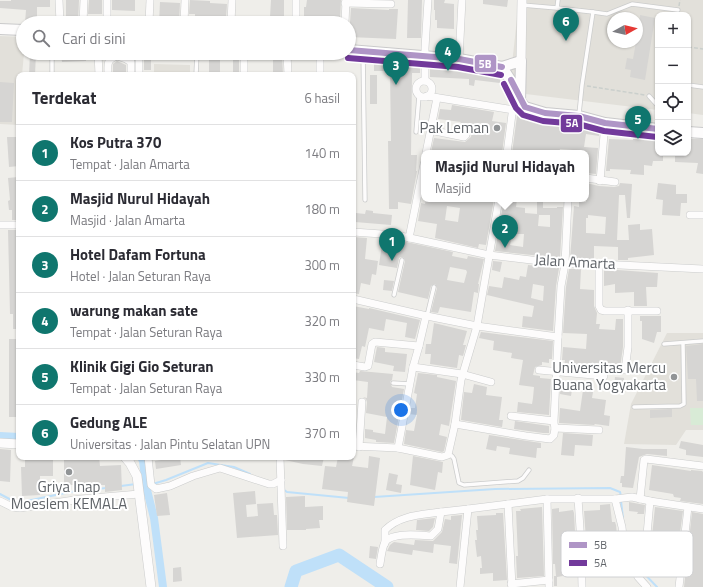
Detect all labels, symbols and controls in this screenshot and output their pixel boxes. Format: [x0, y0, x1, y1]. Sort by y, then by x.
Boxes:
pin: 6 [553, 8, 579, 41]
north arrow [607, 12, 643, 48]
map controls [655, 12, 691, 156]
button: + [655, 12, 691, 48]
search box [16, 16, 356, 60]
icon: search [30, 27, 52, 49]
text: Cari di sini [62, 27, 126, 50]
pin: 4 [435, 38, 461, 71]
button: − [655, 48, 691, 84]
pin: 3 [383, 52, 409, 85]
line badge: 5B [474, 54, 497, 73]
text: 5B [479, 56, 492, 72]
button: locate [655, 84, 691, 120]
text: Terdekat [32, 85, 96, 111]
text: 6 hasil [304, 88, 340, 108]
pin: 5 [625, 106, 651, 139]
line badge: 5A [560, 114, 583, 133]
text: 5A [566, 115, 579, 131]
place label: Pak Leman [419, 116, 489, 139]
button: layers [655, 120, 691, 156]
marker: Pak Leman [492, 123, 502, 133]
text: Kos Putra 370 [70, 131, 161, 154]
text: 1 [41, 143, 49, 163]
text: 140 m [304, 143, 340, 163]
popup [421, 150, 589, 202]
text: Tempat · Jalan Amarta [70, 154, 190, 174]
text: Masjid Nurul Hidayah [435, 155, 575, 178]
text: Masjid [435, 178, 471, 198]
text: Masjid Nurul Hidayah [70, 187, 210, 210]
text: 2 [41, 199, 49, 219]
text: 180 m [304, 199, 340, 219]
text: Masjid · Jalan Amarta [70, 210, 185, 230]
pin: 2 [492, 215, 518, 248]
pin: 1 [379, 228, 405, 261]
text: Hotel Dafam Fortuna [70, 243, 206, 266]
street label: Jalan Amarta [534, 248, 617, 275]
text: 3 [41, 255, 49, 275]
text: 300 m [304, 255, 340, 275]
text: Hotel · Jalan Seturan Raya [70, 266, 211, 286]
text: warung makan sate [70, 299, 198, 322]
text: 4 [41, 311, 49, 331]
text: 320 m [304, 311, 340, 331]
text: Tempat · Jalan Seturan Raya [70, 322, 222, 342]
text: Klinik Gigi Gio Seturan [70, 355, 214, 378]
place label: Universitas Mercu Buana Yogyakarta [552, 356, 666, 396]
text: 5 [41, 367, 49, 387]
text: 330 m [304, 367, 340, 387]
marker: Universitas Mercu Buana Yogyakarta [669, 372, 679, 382]
text: Tempat · Jalan Seturan Raya [70, 378, 222, 398]
your location [391, 400, 411, 420]
text: Gedung ALE [70, 411, 147, 434]
text: 6 [41, 423, 49, 443]
text: 370 m [304, 423, 340, 443]
text: Universitas · Jalan Pintu Selatan UPN [70, 434, 270, 454]
marker: Griya Inap Moeslem KEMALA [64, 467, 74, 477]
place label: Griya Inap Moeslem KEMALA [11, 475, 127, 515]
legend [561, 531, 693, 577]
text: 5B [594, 537, 607, 553]
text: 5A [594, 555, 607, 571]

